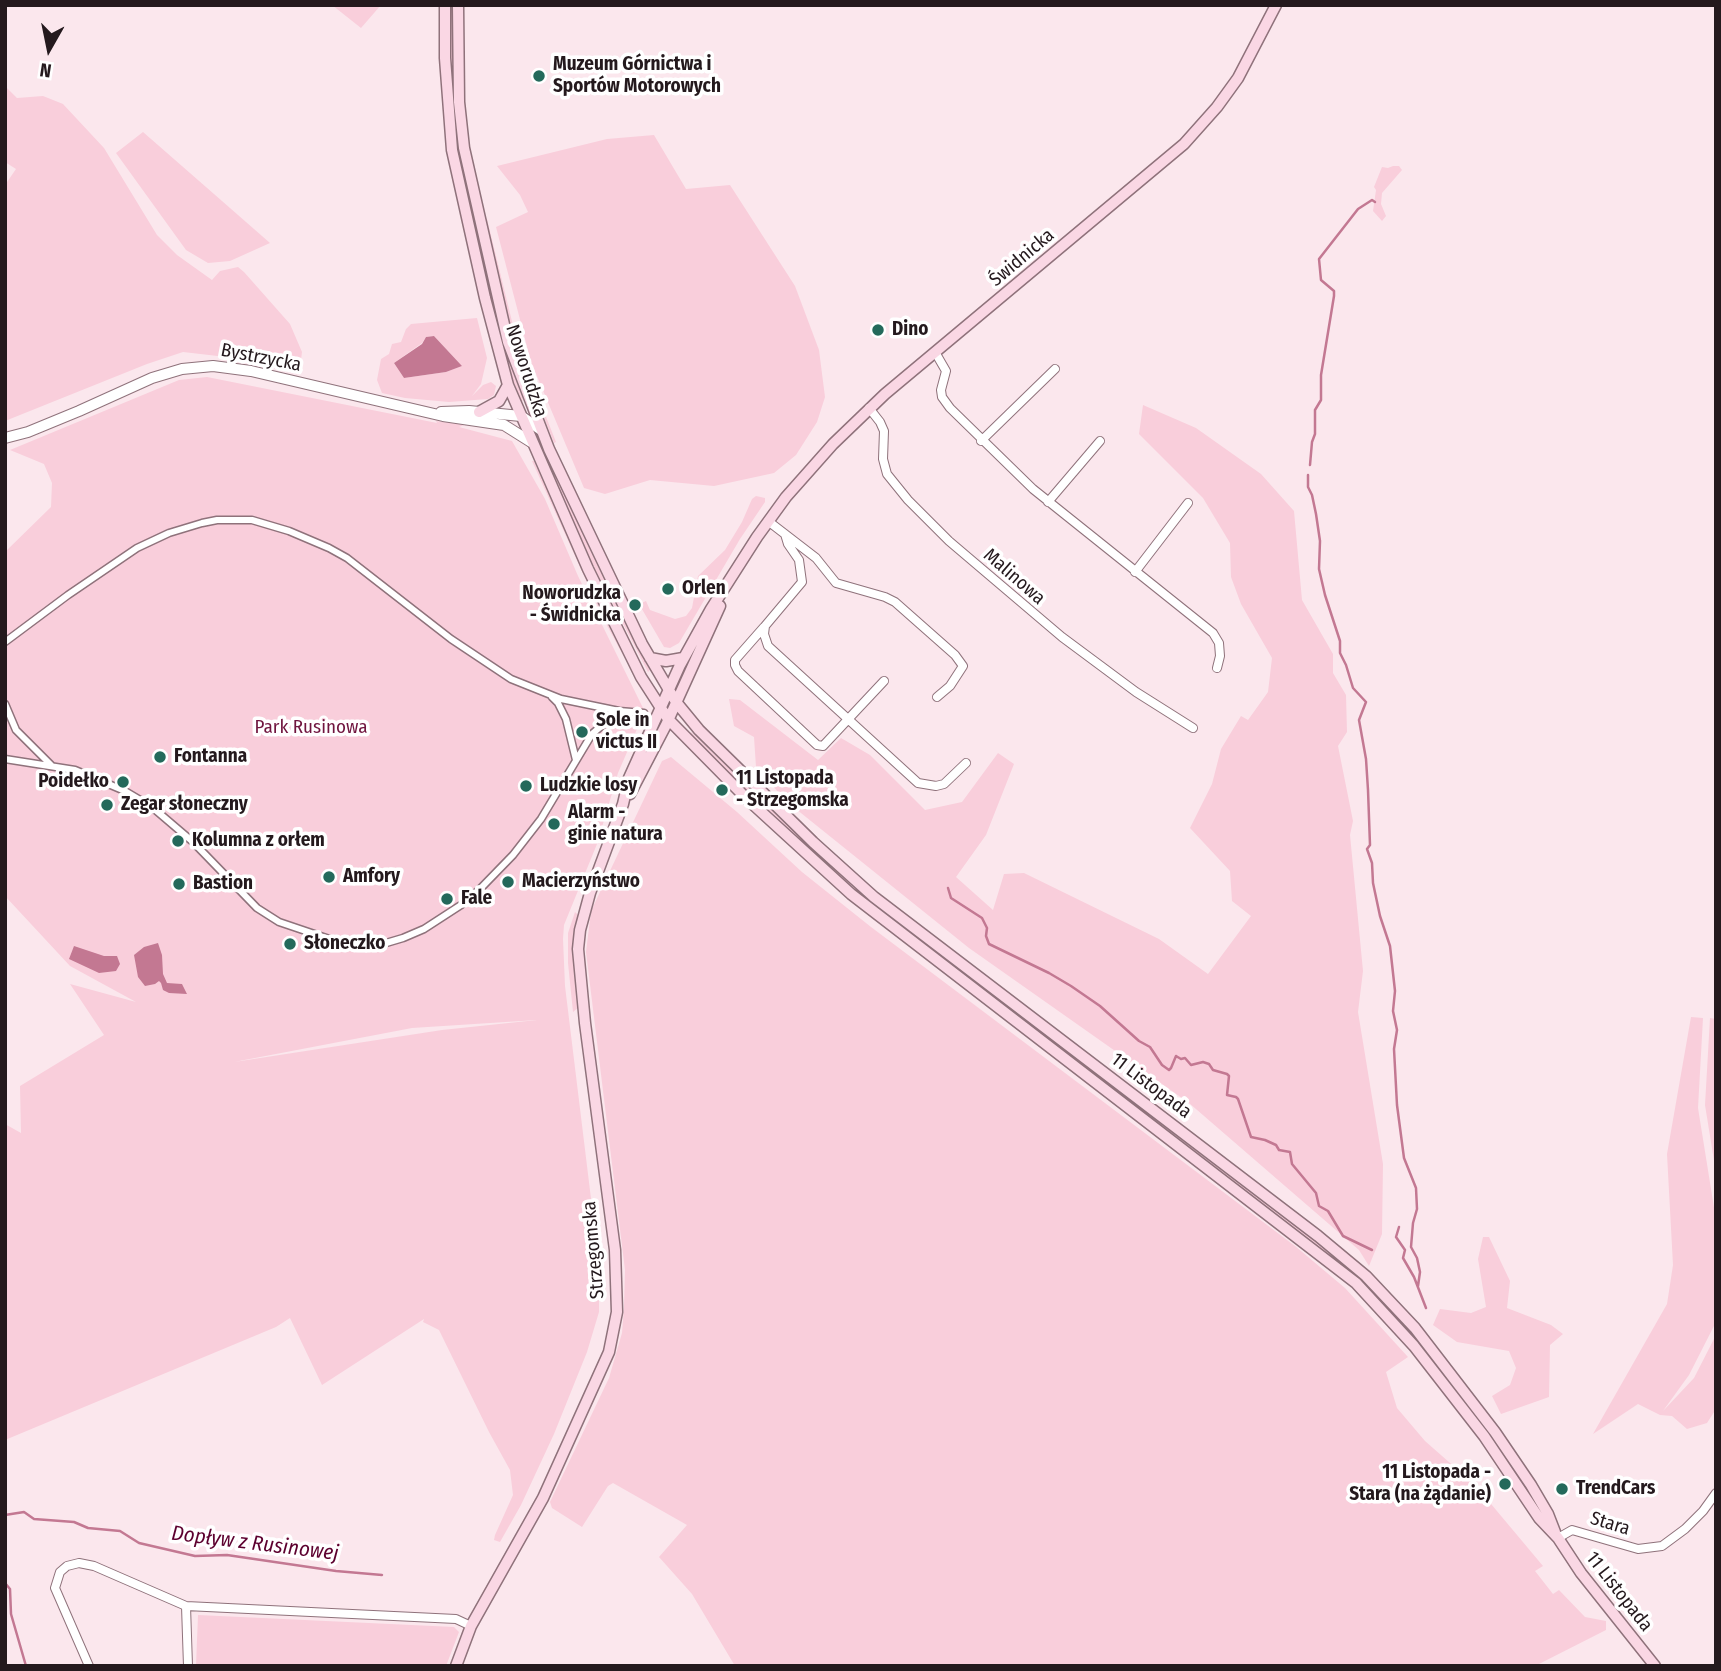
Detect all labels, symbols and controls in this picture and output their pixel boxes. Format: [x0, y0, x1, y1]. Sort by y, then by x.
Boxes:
north arrow [14, 14, 84, 84]
place label: Muzeum Górnictwa i Sportów Motorowych [553, 54, 721, 98]
text: N [38, 58, 53, 82]
marker: Muzeum Górnictwa i Sportów Motorowych [531, 68, 547, 84]
street label: Świdnicka [985, 224, 1059, 292]
place label: Dino [892, 319, 928, 341]
street label: Noworudzka [500, 322, 552, 420]
marker: Dino [870, 322, 886, 338]
street label: Bystrzycka [219, 339, 303, 377]
street label: Malinowa [979, 544, 1049, 610]
place label: Orlen [682, 578, 726, 600]
marker: Orlen [660, 581, 676, 597]
place label: Noworudzka - Świdnicka [522, 583, 621, 627]
marker: Noworudzka - Świdnicka [627, 597, 643, 613]
place label: Sole in victus II [596, 710, 657, 754]
park label: Park Rusinowa [255, 717, 367, 739]
marker: Sole in victus II [574, 724, 590, 740]
place label: Fontanna [174, 746, 247, 768]
marker: Fontanna [152, 749, 168, 765]
place label: 11 Listopada - Strzegomska [736, 768, 849, 812]
place label: Poidełko [38, 771, 109, 793]
marker: Poidełko [115, 774, 131, 790]
place label: Ludzkie losy [540, 775, 637, 797]
marker: Ludzkie losy [518, 778, 534, 794]
marker: 11 Listopada - Strzegomska [714, 782, 730, 798]
place label: Zegar słoneczny [121, 794, 248, 816]
marker: Zegar słoneczny [99, 797, 115, 813]
place label: Alarm - ginie natura [568, 802, 663, 846]
marker: Alarm - ginie natura [546, 816, 562, 832]
place label: Kolumna z orłem [192, 830, 325, 852]
marker: Kolumna z orłem [170, 833, 186, 849]
place label: Amfory [343, 866, 400, 888]
marker: Amfory [321, 869, 337, 885]
place label: Macierzyństwo [522, 871, 640, 893]
place label: Bastion [193, 873, 253, 895]
marker: Macierzyństwo [500, 874, 516, 890]
marker: Bastion [171, 876, 187, 892]
place label: Fale [461, 888, 492, 910]
marker: Fale [439, 891, 455, 907]
place label: Słoneczko [304, 933, 385, 955]
marker: Słoneczko [282, 936, 298, 952]
street label: 11 Listopada [1106, 1048, 1196, 1124]
street label: Strzegomska [578, 1200, 610, 1300]
place label: 11 Listopada - Stara (na żądanie) [1349, 1462, 1491, 1506]
marker: 11 Listopada - Stara (na żądanie) [1497, 1476, 1513, 1492]
place label: TrendCars [1576, 1478, 1655, 1500]
marker: TrendCars [1554, 1481, 1570, 1497]
street label: Stara [1587, 1507, 1633, 1541]
water label: Dopływ z Rusinowej [170, 1521, 340, 1567]
street label: 11 Listopada [1581, 1548, 1657, 1636]

